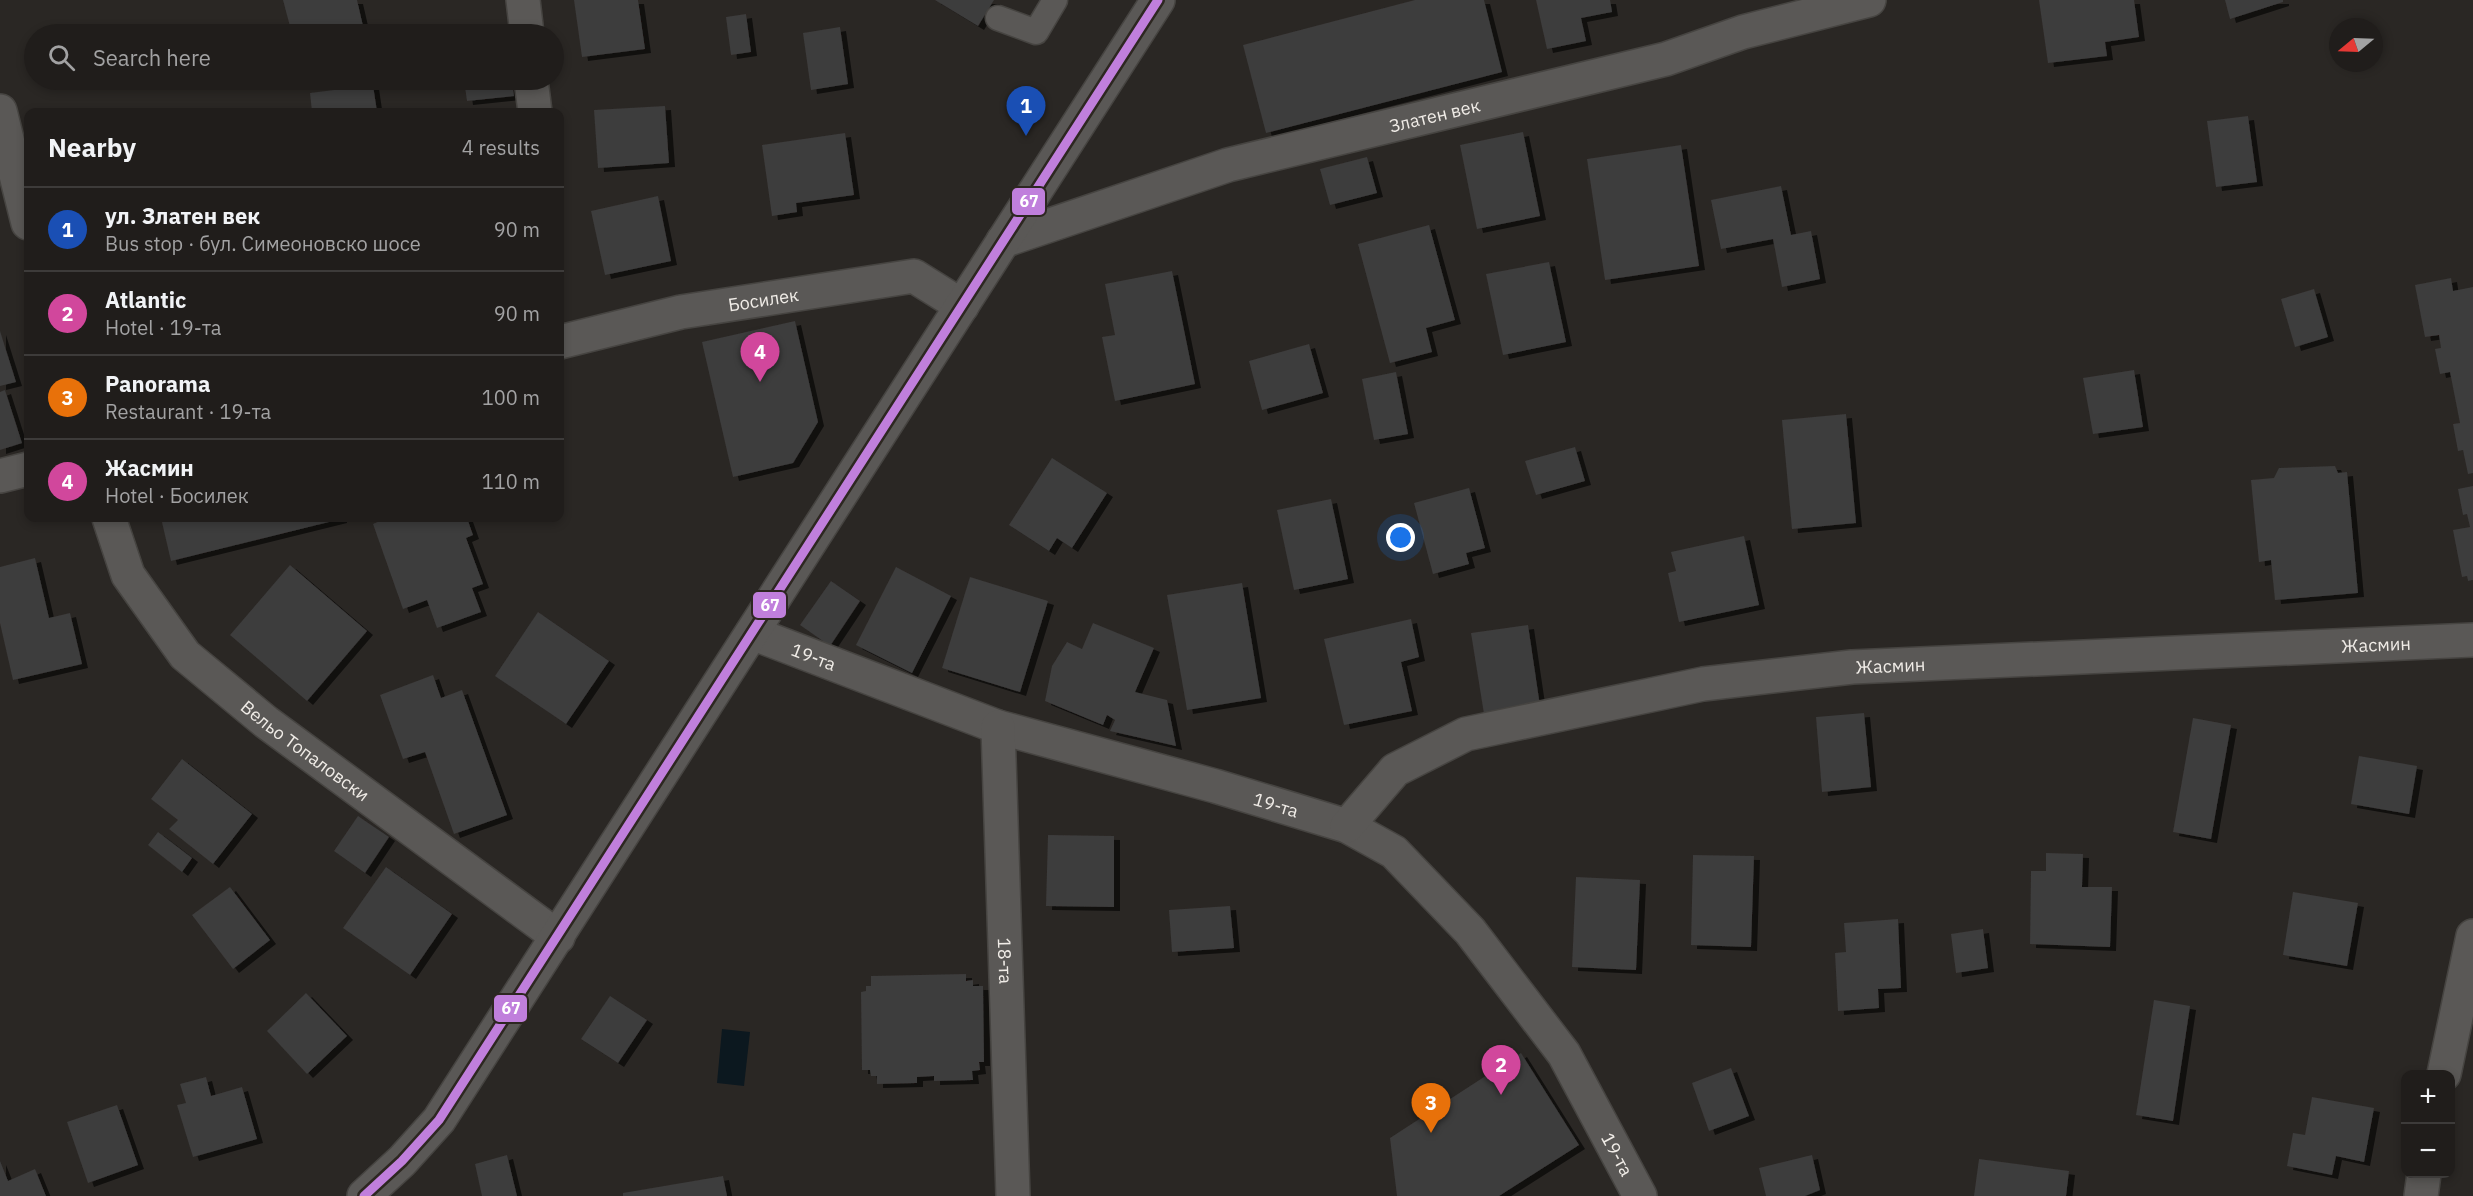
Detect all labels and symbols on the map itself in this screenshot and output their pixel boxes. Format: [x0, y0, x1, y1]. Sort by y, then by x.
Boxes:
north arrow [2329, 18, 2383, 72]
pin: 1 [1006, 86, 1046, 136]
street label: Златен век [1387, 93, 1483, 137]
line badge: 67 [1011, 187, 1046, 216]
text: 67 [1019, 191, 1039, 211]
street label: Босилек [726, 282, 800, 316]
pin: 4 [740, 332, 780, 382]
your location [1386, 523, 1415, 552]
line badge: 67 [752, 591, 787, 619]
text: 67 [760, 595, 780, 615]
street label: Жасмин [2341, 631, 2411, 657]
street label: 19-та [788, 638, 840, 676]
street label: Жасмин [1855, 652, 1926, 678]
street label: Вельо Топаловски [236, 695, 374, 806]
street label: 19-та [1251, 787, 1302, 822]
street label: 18-та [993, 937, 1018, 985]
line badge: 67 [493, 994, 528, 1023]
text: 67 [501, 998, 521, 1018]
pin: 2 [1482, 1046, 1520, 1095]
pin: 3 [1412, 1084, 1450, 1133]
street label: 19-та [1597, 1129, 1639, 1180]

